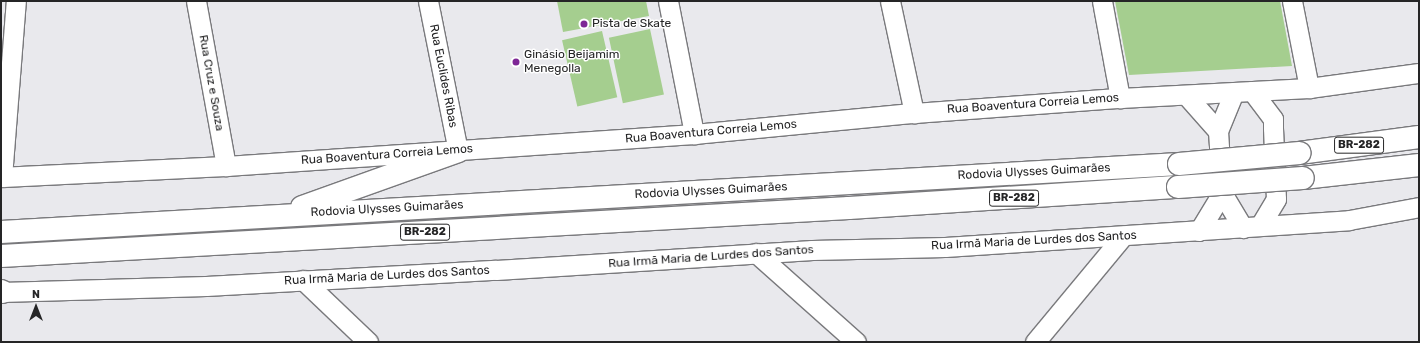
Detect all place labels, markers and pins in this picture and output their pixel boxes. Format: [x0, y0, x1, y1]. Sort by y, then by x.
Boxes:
place label: Pista de Skate [592, 17, 671, 31]
marker: Pista de Skate [579, 19, 589, 29]
place label: Ginásio Beijamim Menegolla [524, 48, 619, 76]
marker: Ginásio Beijamim Menegolla [511, 57, 521, 67]

